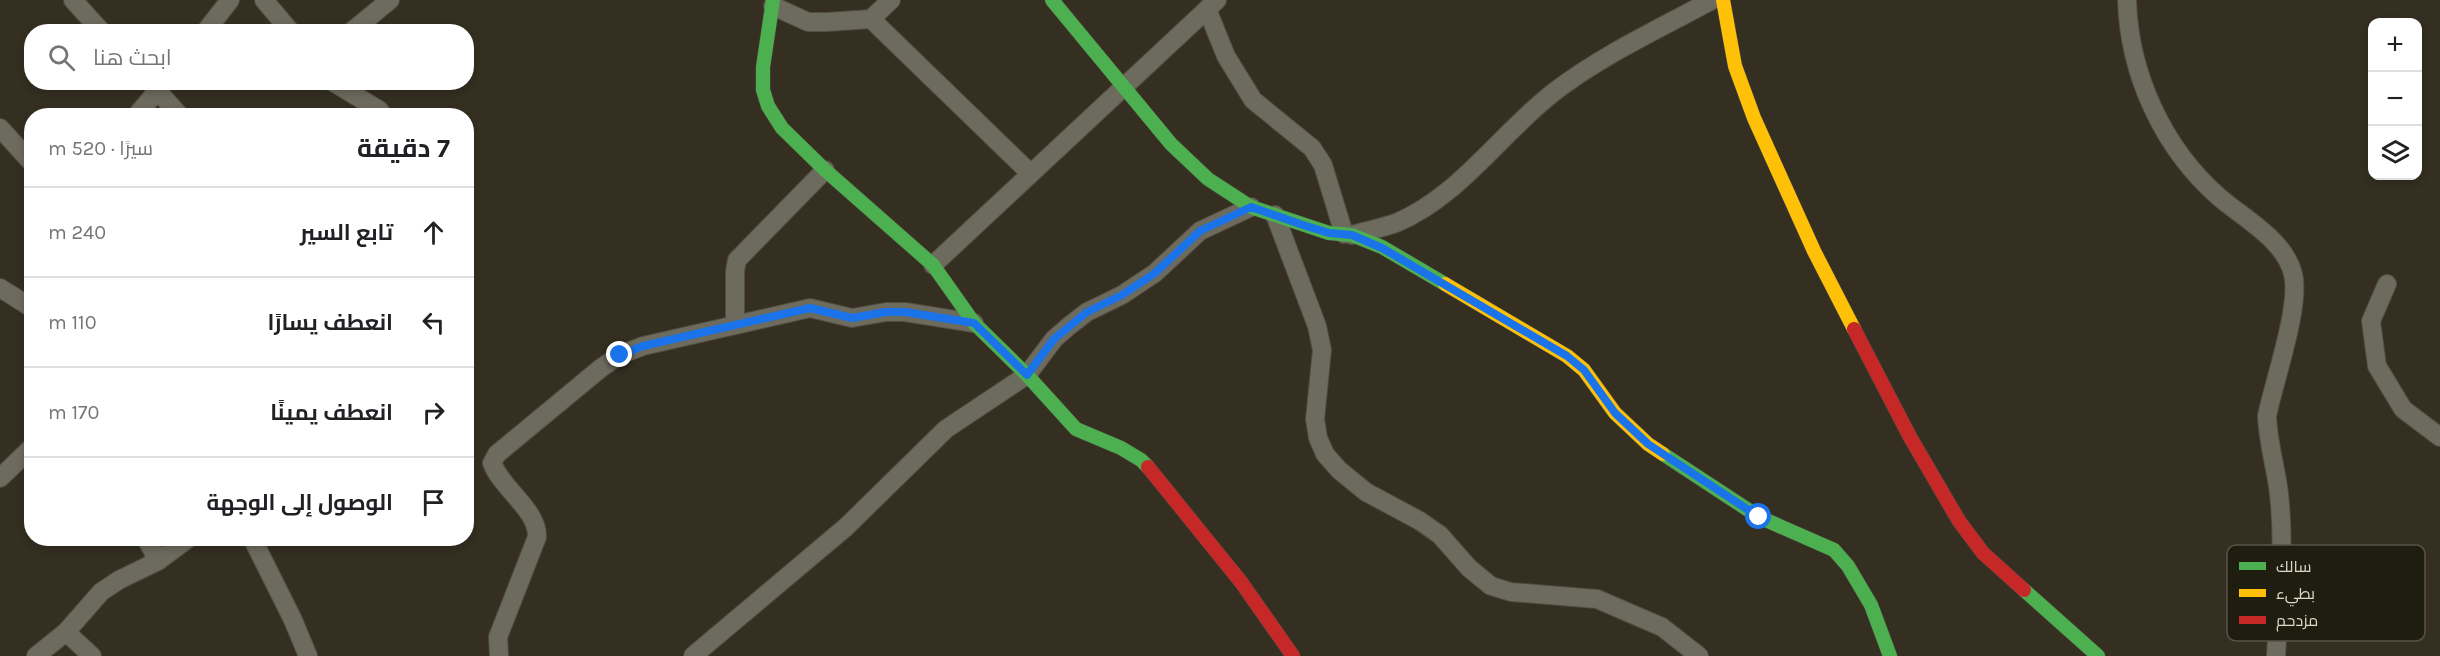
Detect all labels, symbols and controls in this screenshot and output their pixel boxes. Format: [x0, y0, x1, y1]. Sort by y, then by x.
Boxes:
map controls [2368, 18, 2422, 180]
button: + [2368, 18, 2422, 72]
search box [24, 24, 474, 90]
icon: search [45, 41, 78, 74]
text: ابحث هنا [93, 45, 172, 71]
button: − [2368, 72, 2422, 126]
button: layers [2368, 126, 2422, 180]
text: 7 دقيقة [357, 133, 450, 164]
text: سيرًا · 520 m [48, 137, 153, 160]
icon: ahead [417, 216, 450, 249]
text: تابع السير [300, 220, 393, 246]
text: 240 m [48, 221, 106, 244]
icon: left [417, 306, 450, 339]
text: انعطف يسارًا [267, 310, 393, 336]
text: 110 m [48, 311, 97, 334]
route end [606, 341, 632, 367]
icon: right [417, 396, 450, 429]
text: انعطف يمينًا [270, 400, 393, 426]
text: 170 m [48, 401, 99, 424]
icon: arrive [417, 486, 450, 519]
text: الوصول إلى الوجهة [207, 490, 393, 516]
route start [1745, 503, 1771, 529]
legend [2227, 545, 2425, 641]
text: سالك [2276, 557, 2311, 576]
text: بطيء [2276, 584, 2315, 607]
text: مزدحم [2276, 611, 2318, 632]

